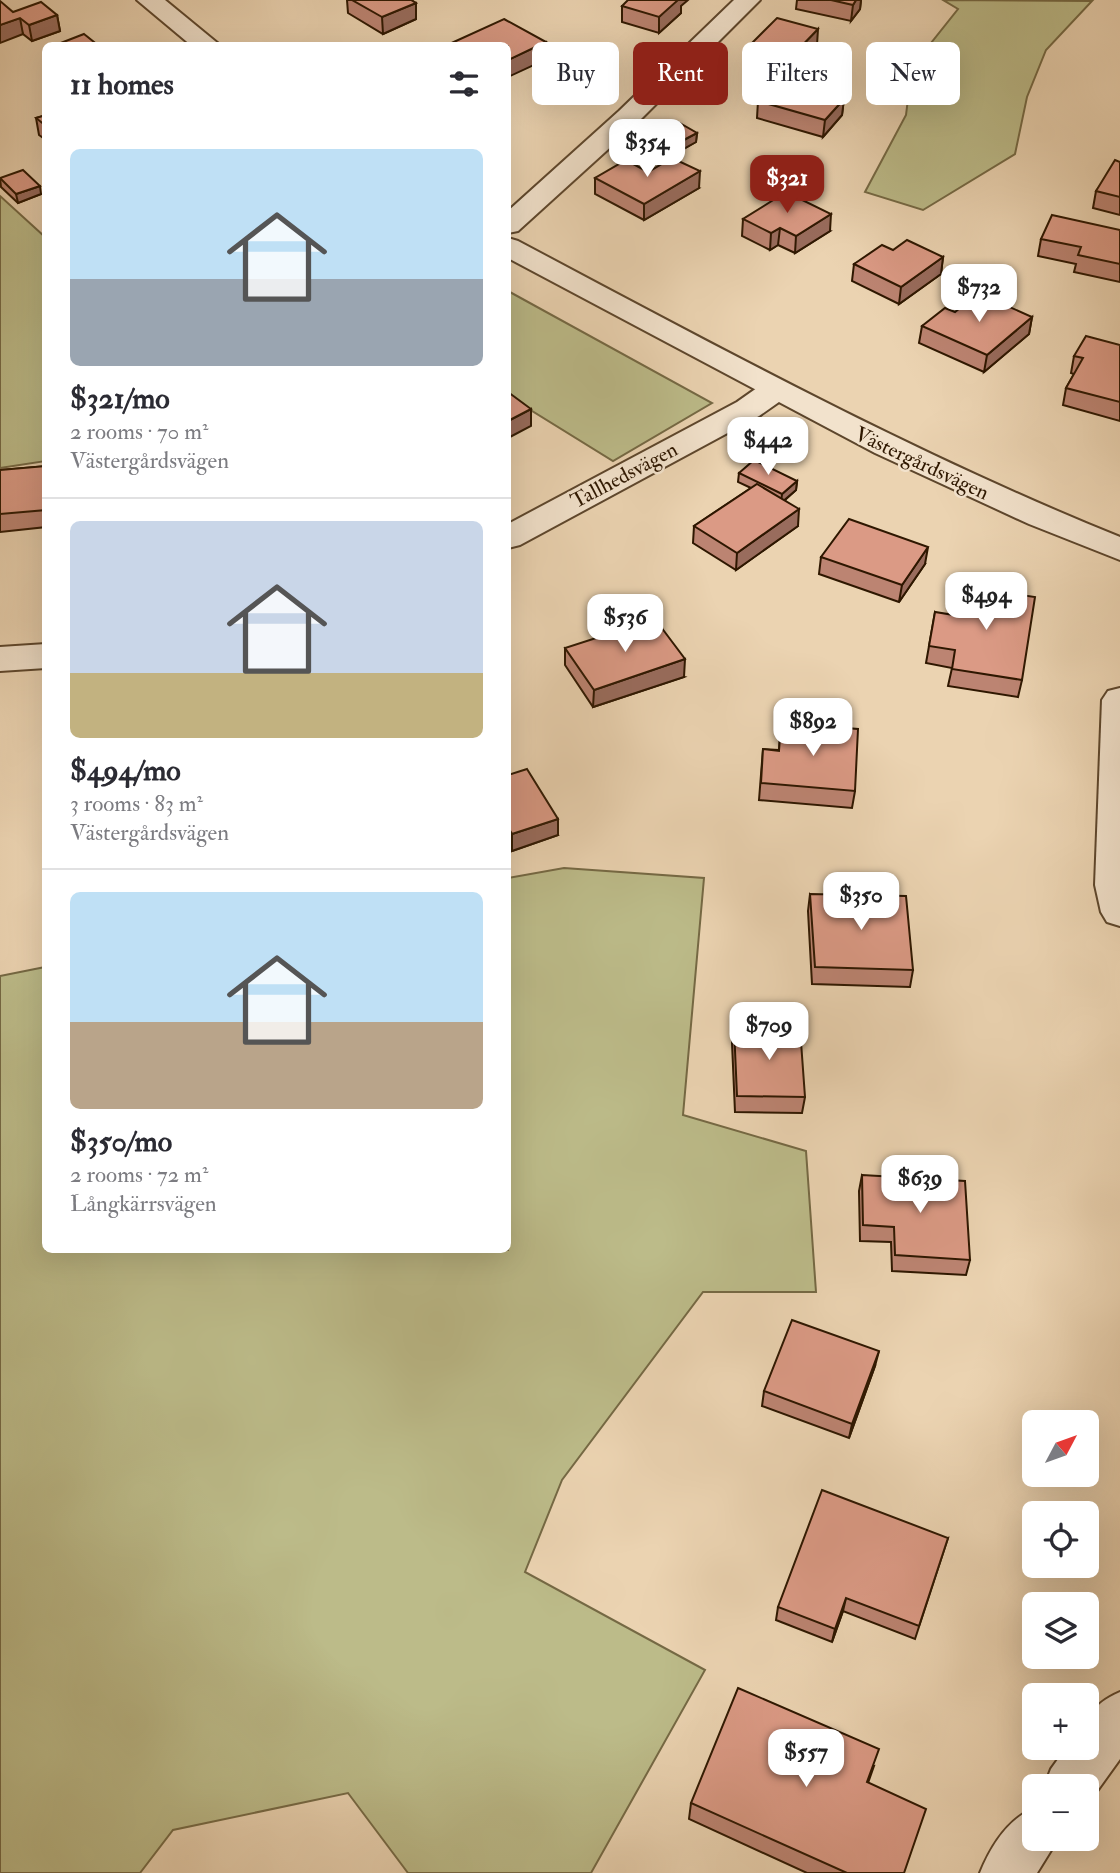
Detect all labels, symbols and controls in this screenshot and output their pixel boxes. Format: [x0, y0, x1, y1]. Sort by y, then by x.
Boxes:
chip: Buy [532, 42, 619, 105]
chip: Rent [633, 42, 728, 105]
chip: Filters [742, 42, 852, 105]
chip: New [866, 42, 960, 105]
icon: filters [445, 65, 483, 103]
text: 11 homes [70, 66, 174, 103]
pin: $354 [606, 120, 688, 179]
text: $354 [625, 127, 669, 156]
pin: $321 [746, 156, 828, 215]
text: $321 [766, 163, 808, 192]
icon: home [214, 194, 340, 320]
pin: $732 [938, 264, 1020, 324]
text: $732 [957, 272, 1001, 301]
text: $321/mo [70, 380, 170, 417]
text: 2 rooms · 70 m² [70, 417, 209, 446]
pin: $442 [727, 418, 809, 477]
street label: Västergårdsvägen [850, 421, 993, 506]
text: $442 [743, 425, 793, 454]
street label: Tallhedsvägen [566, 436, 683, 515]
text: Västergårdsvägen [70, 446, 229, 475]
icon: home [214, 566, 340, 692]
pin: $494 [945, 572, 1027, 632]
text: $494 [961, 580, 1011, 609]
pin: $536 [584, 594, 666, 654]
text: $536 [603, 602, 647, 631]
pin: $892 [772, 698, 854, 758]
text: $892 [789, 706, 837, 735]
text: $494/mo [70, 752, 181, 789]
text: 3 rooms · 83 m² [70, 789, 203, 818]
text: Västergårdsvägen [70, 818, 229, 847]
pin: $350 [820, 872, 902, 932]
text: $350 [839, 880, 883, 909]
icon: home [214, 937, 340, 1063]
pin: $709 [728, 1002, 810, 1062]
text: $709 [745, 1010, 793, 1039]
text: $350/mo [70, 1123, 172, 1160]
pin: $639 [879, 1156, 961, 1215]
text: 2 rooms · 72 m² [70, 1160, 208, 1189]
text: $639 [897, 1163, 943, 1192]
text: Långkärrsvägen [70, 1189, 217, 1218]
north arrow [1022, 1410, 1099, 1488]
map controls [1022, 1410, 1099, 1851]
button: locate [1022, 1501, 1099, 1578]
button: layers [1022, 1592, 1099, 1669]
button: + [1022, 1683, 1099, 1760]
pin: $557 [765, 1730, 847, 1789]
text: $557 [784, 1737, 828, 1766]
button: − [1022, 1774, 1099, 1851]

